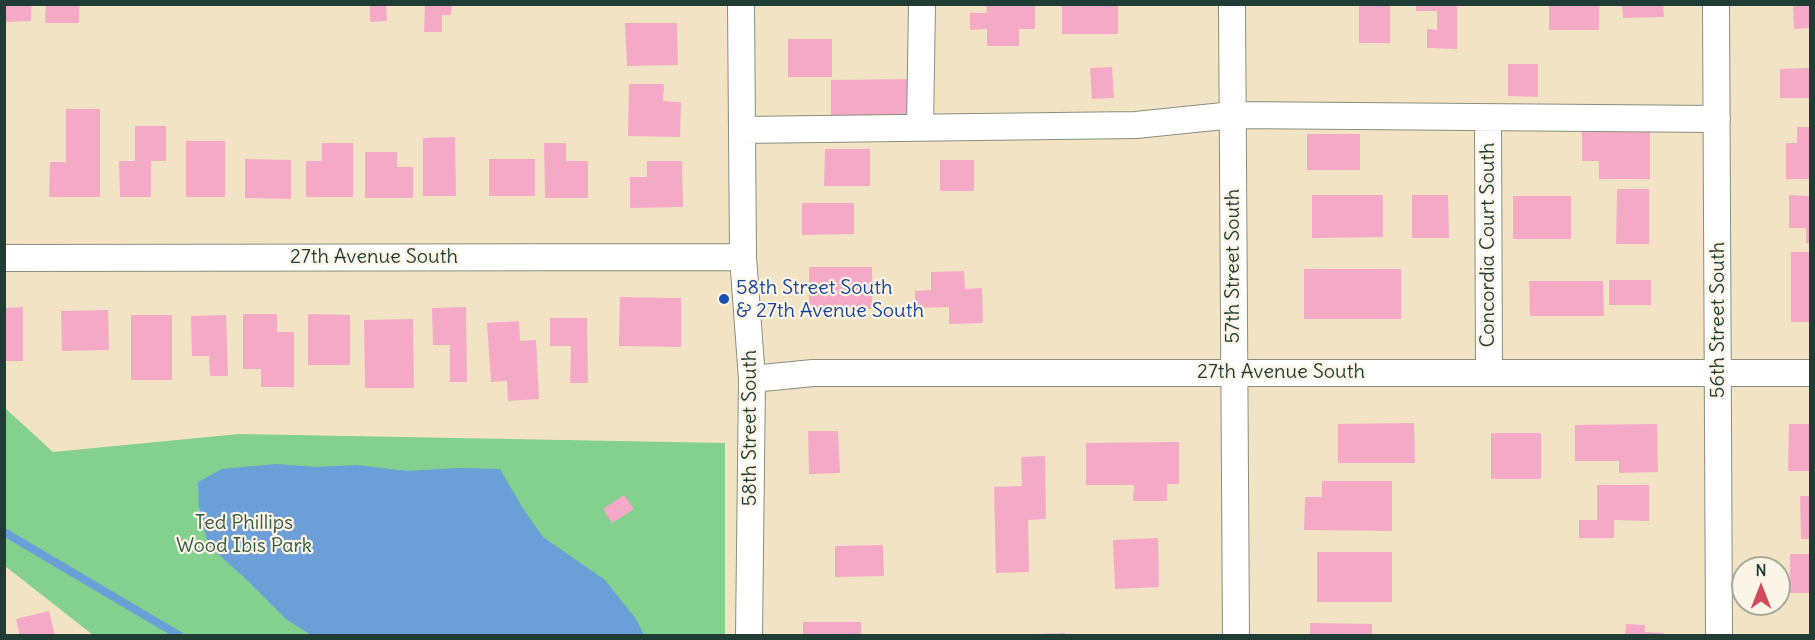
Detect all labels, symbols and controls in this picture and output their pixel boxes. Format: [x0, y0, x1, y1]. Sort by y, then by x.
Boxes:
street label: Concordia Court South [1476, 142, 1500, 348]
street label: 57th Street South [1221, 189, 1245, 343]
street label: 56th Street South [1706, 242, 1730, 398]
street label: 27th Avenue South [290, 245, 458, 269]
place label: 58th Street South & 27th Avenue South [736, 276, 924, 323]
marker: 58th Street South & 27th Avenue South [717, 292, 731, 306]
street label: 58th Street South [738, 350, 762, 506]
street label: 27th Avenue South [1197, 360, 1365, 384]
park label: Ted Phillips Wood Ibis Park [176, 511, 312, 558]
north arrow [1731, 556, 1791, 616]
text: N [1755, 560, 1767, 580]

